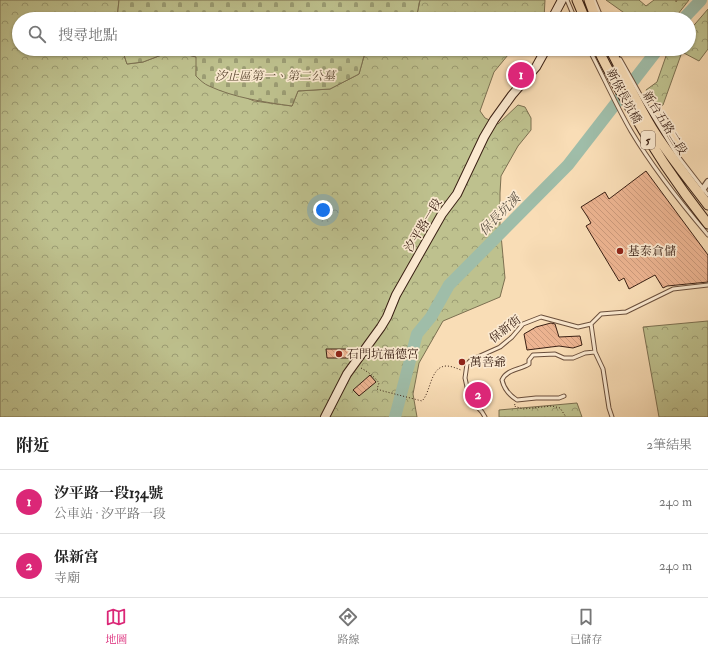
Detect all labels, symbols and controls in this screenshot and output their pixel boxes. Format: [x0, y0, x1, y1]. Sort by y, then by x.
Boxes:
search box [12, 12, 696, 56]
icon: search [26, 23, 48, 45]
text: 搜尋地點 [58, 26, 118, 45]
pin: 1 [508, 60, 534, 90]
street label: 新保長坑橋 [603, 66, 644, 126]
park label: 汐止區第一、第二公墓 [215, 69, 337, 84]
street label: 新台五路二段 [639, 89, 690, 158]
road number: 5 [641, 131, 655, 149]
water label: 保長坑溪 [476, 189, 525, 239]
street label: 汐平路一段 [402, 196, 445, 255]
your location [313, 200, 333, 220]
place label: 基泰倉儲 [628, 244, 676, 259]
marker: 基泰倉儲 [615, 246, 625, 256]
street label: 保新街 [487, 312, 525, 346]
place label: 石門坑福德宮 [347, 347, 419, 362]
marker: 石門坑福德宮 [334, 349, 344, 359]
place label: 萬善爺 [470, 355, 506, 370]
marker: 萬善爺 [457, 357, 467, 367]
pin: 2 [465, 380, 491, 410]
text: 附近 [16, 435, 50, 456]
text: 2筆結果 [646, 437, 692, 453]
text: 汐平路一段134號 [54, 484, 163, 503]
text: 1 [27, 494, 31, 510]
text: 240 m [659, 494, 692, 510]
text: 公車站 · 汐平路一段 [54, 506, 166, 522]
text: 保新宮 [54, 548, 99, 567]
text: 2 [26, 558, 32, 574]
text: 240 m [659, 558, 692, 574]
text: 寺廟 [54, 570, 80, 586]
tab: 地圖 [105, 606, 127, 646]
tab: 路線 [337, 606, 359, 646]
tab: 已儲存 [570, 606, 603, 646]

